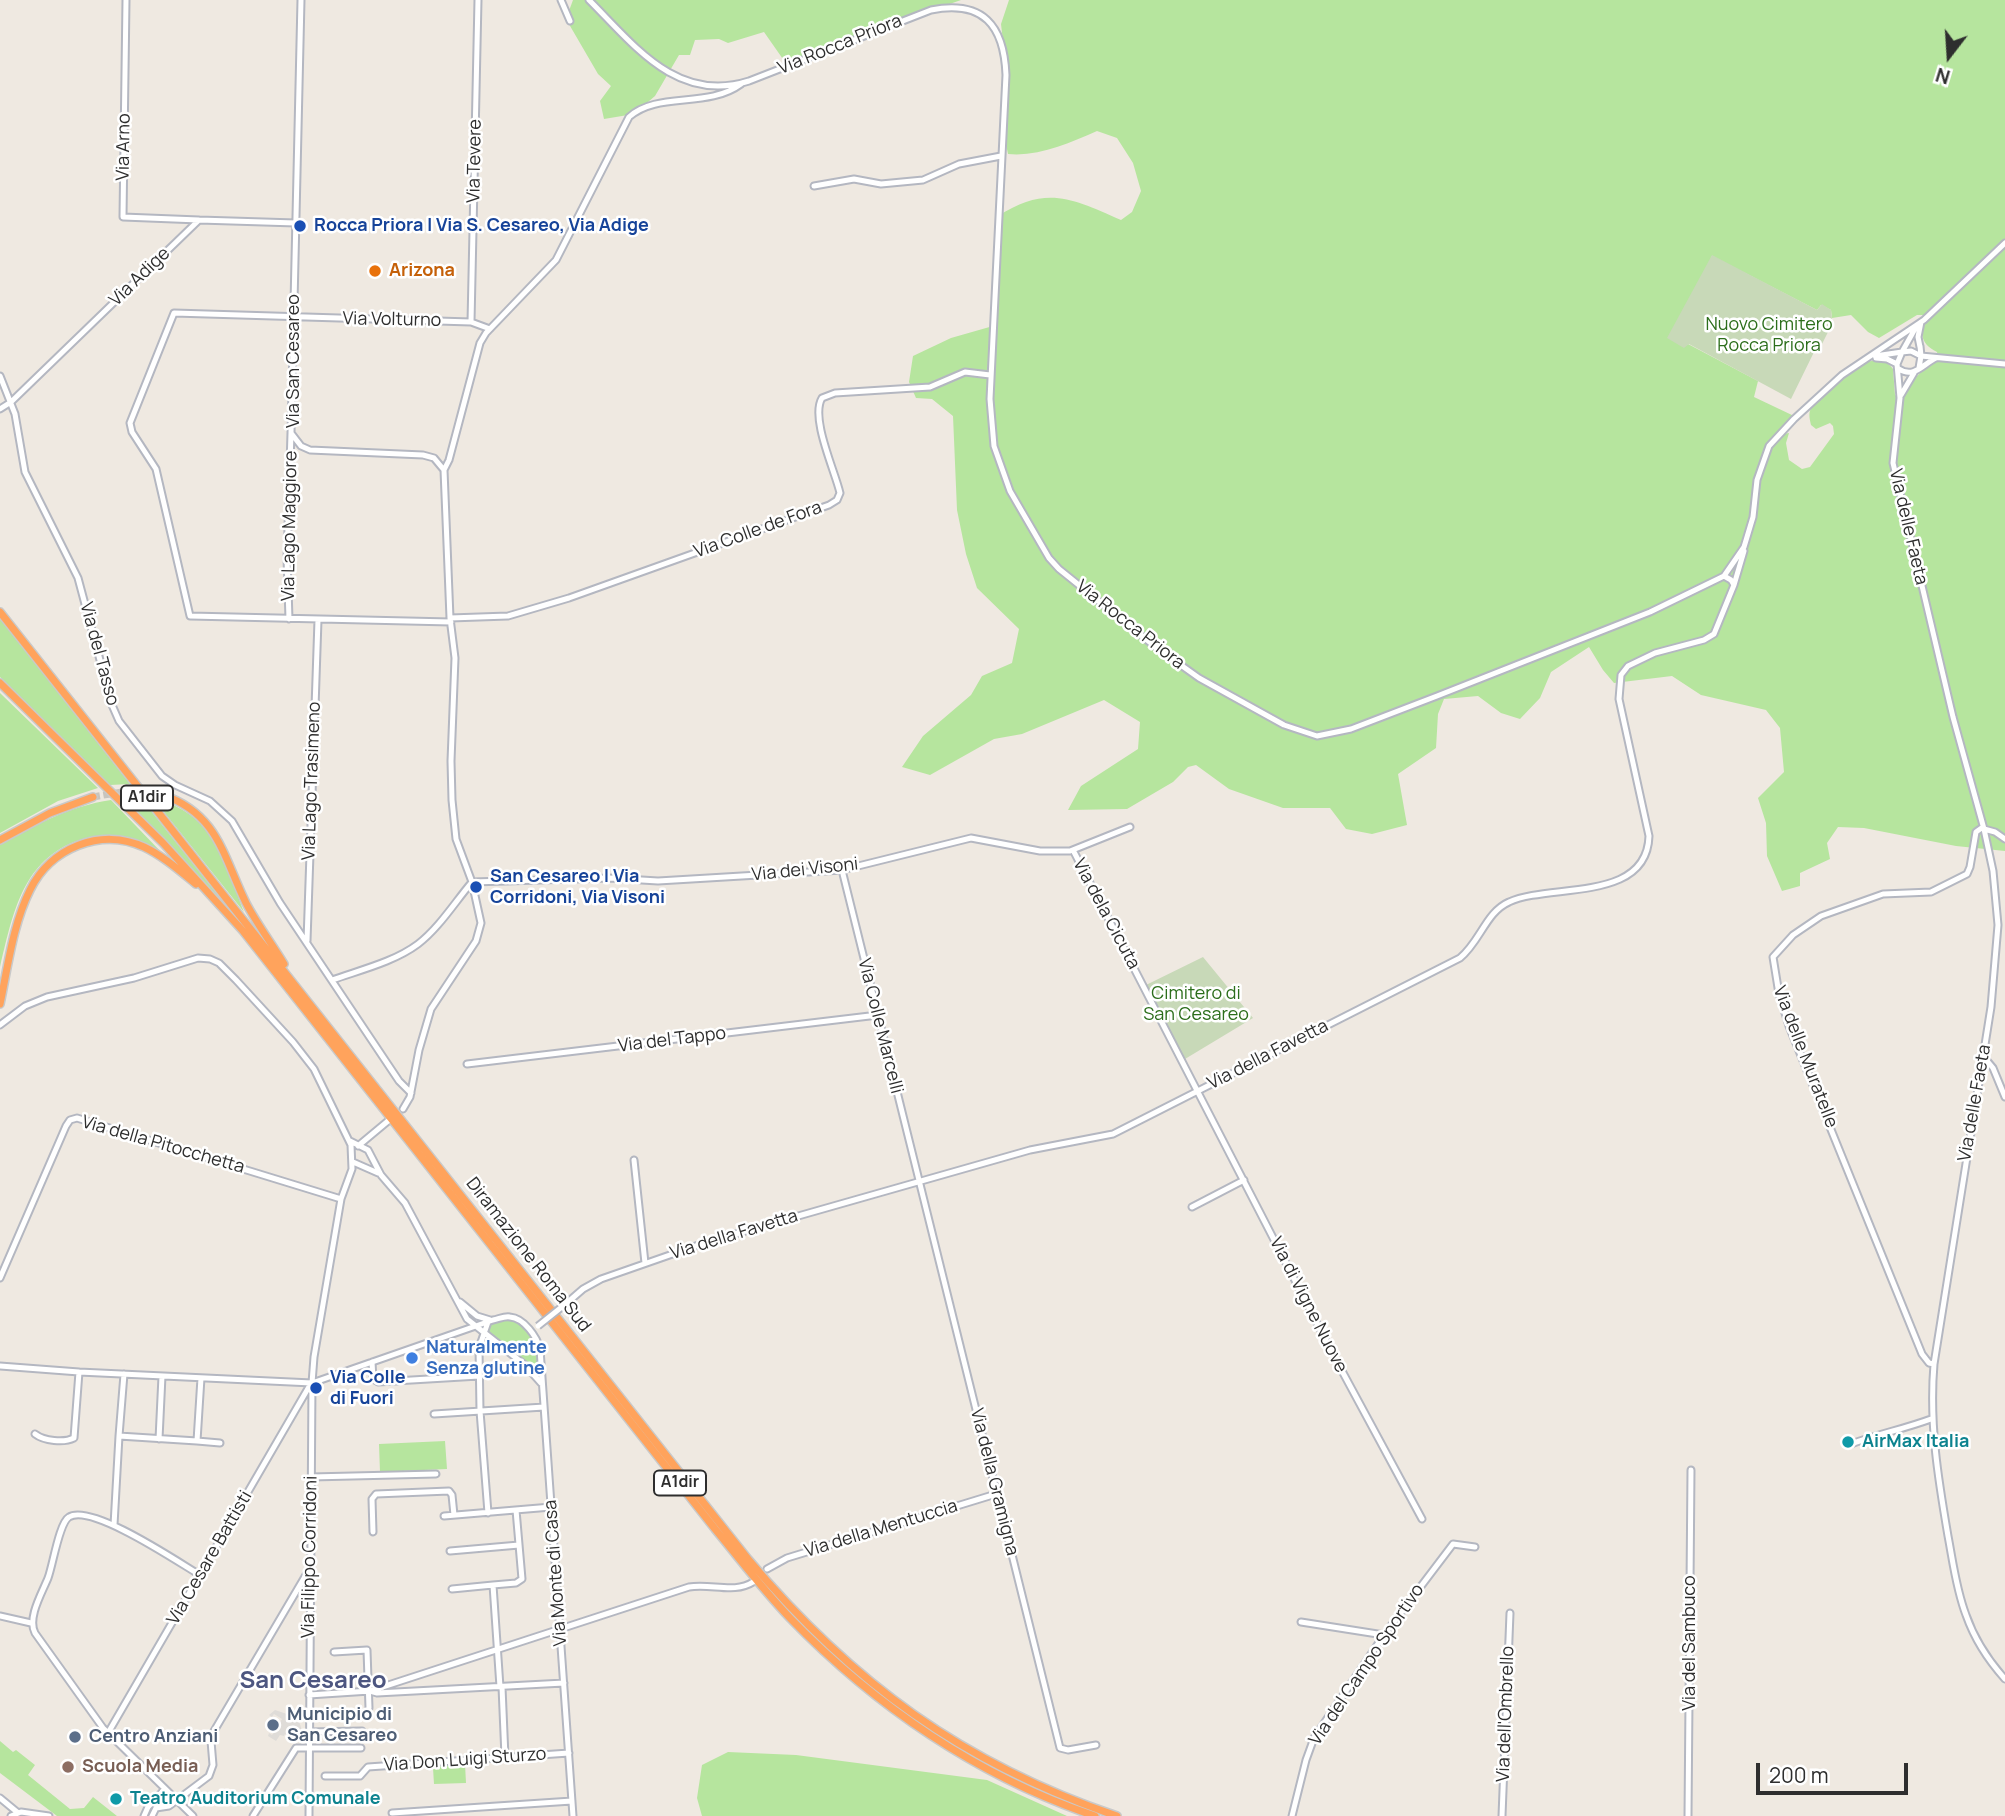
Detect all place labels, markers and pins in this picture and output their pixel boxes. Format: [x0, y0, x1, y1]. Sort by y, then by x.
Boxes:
place label: Rocca Priora | Via S. Cesareo, Via Adige [314, 215, 649, 237]
marker: Rocca Priora | Via S. Cesareo, Via Adige [292, 218, 308, 234]
place label: Arizona [389, 260, 455, 282]
marker: Arizona [367, 263, 383, 279]
place label: San Cesareo | Via Corridoni, Via Visoni [490, 866, 665, 908]
marker: San Cesareo | Via Corridoni, Via Visoni [468, 879, 484, 895]
place label: Naturalmente Senza glutine [426, 1337, 547, 1380]
marker: Naturalmente Senza glutine [404, 1350, 420, 1366]
place label: Via Colle di Fuori [330, 1367, 406, 1410]
marker: Via Colle di Fuori [308, 1380, 324, 1396]
place label: AirMax Italia [1862, 1431, 1969, 1453]
marker: AirMax Italia [1840, 1434, 1856, 1450]
place label: Municipio di San Cesareo [287, 1704, 397, 1746]
marker: Municipio di San Cesareo [265, 1717, 281, 1733]
place label: Centro Anziani [89, 1726, 218, 1748]
marker: Centro Anziani [67, 1729, 83, 1745]
place label: Scuola Media [82, 1756, 198, 1778]
marker: Scuola Media [60, 1759, 76, 1775]
place label: Teatro Auditorium Comunale [130, 1788, 381, 1810]
marker: Teatro Auditorium Comunale [108, 1791, 124, 1807]

